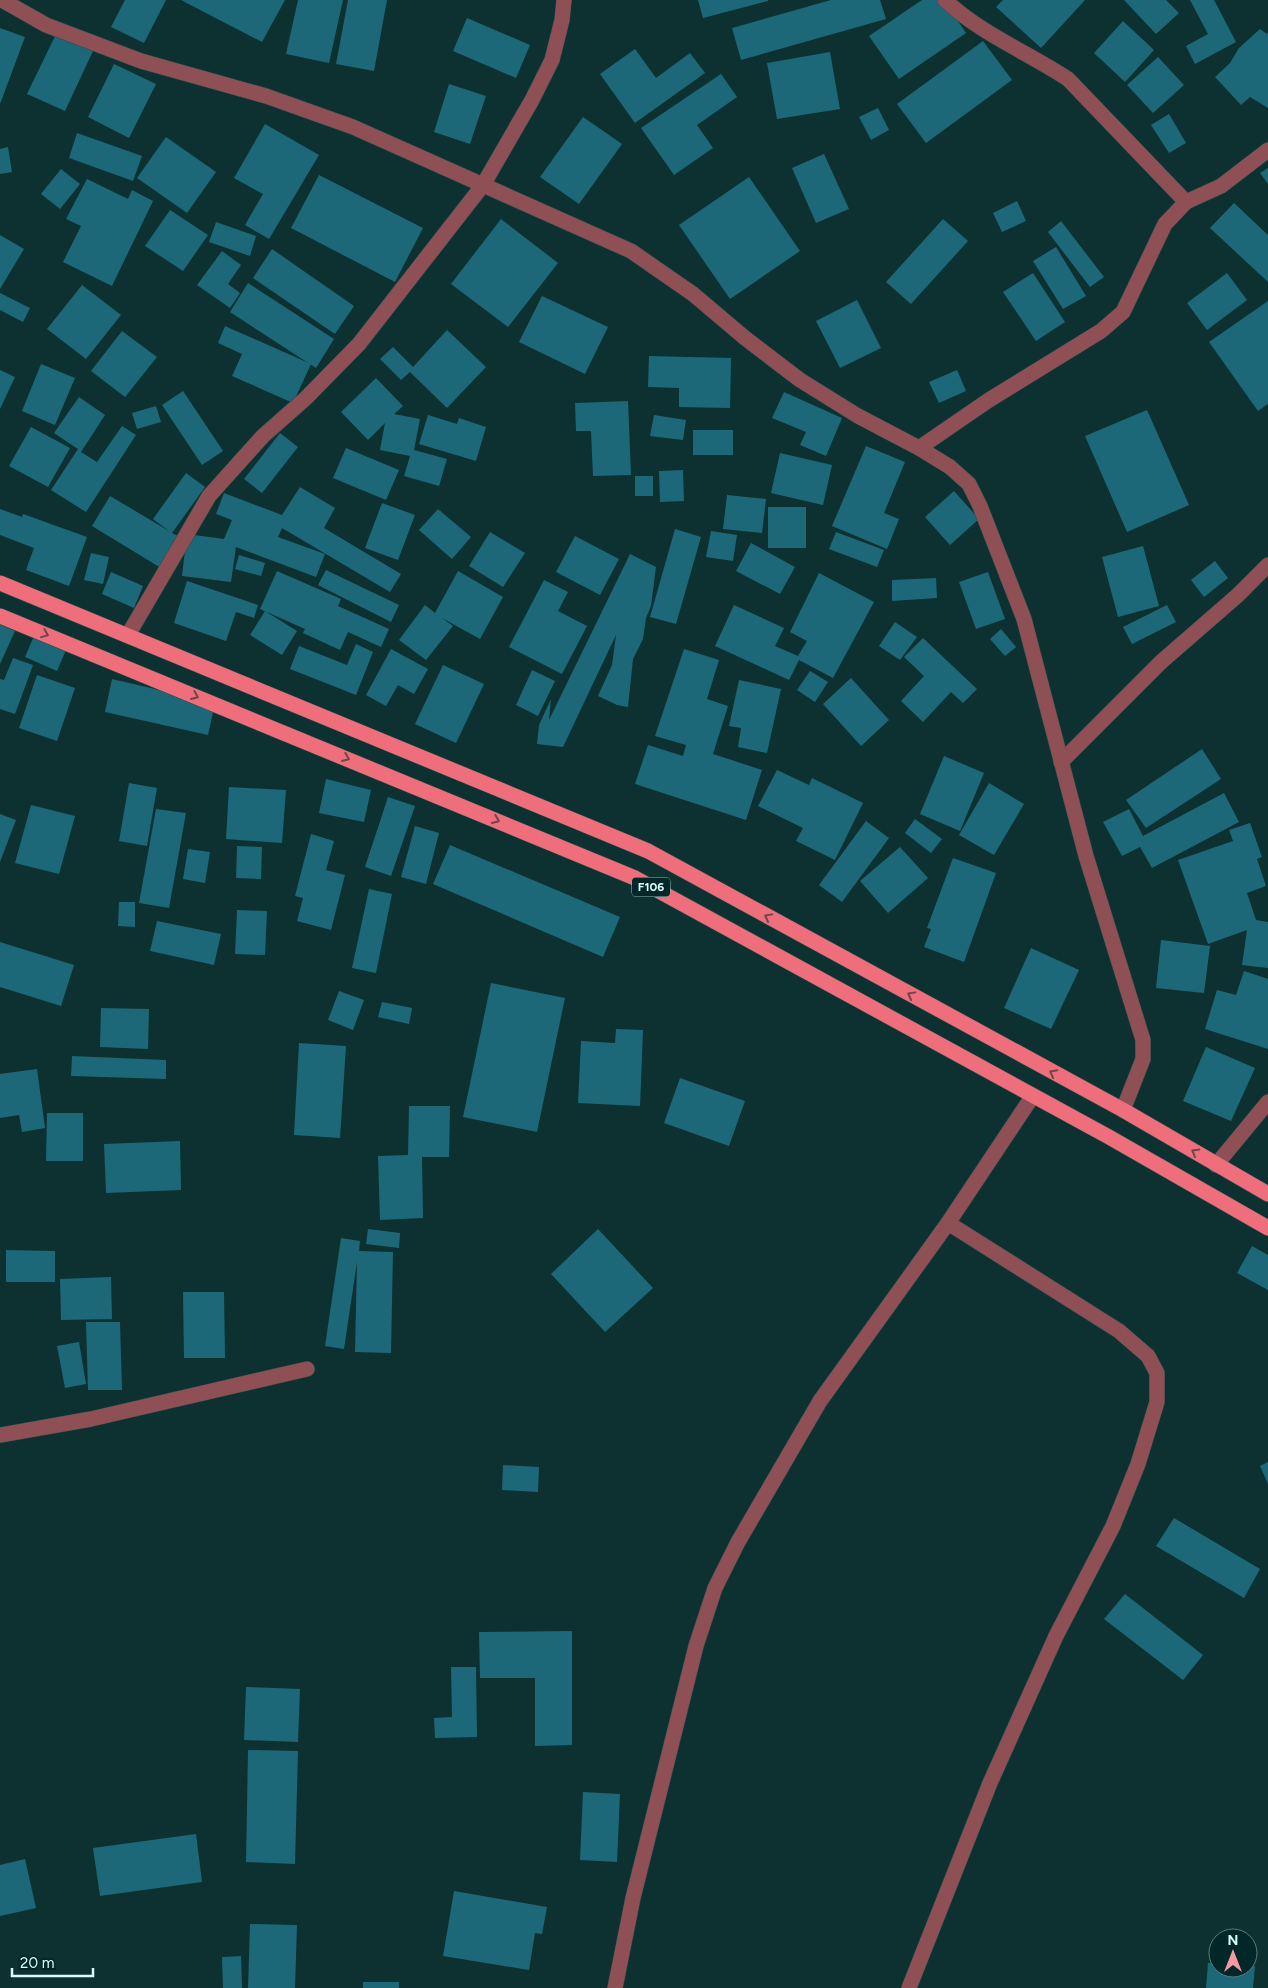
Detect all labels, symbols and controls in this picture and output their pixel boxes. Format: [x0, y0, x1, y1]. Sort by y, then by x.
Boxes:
one-way arrow [40, 628, 49, 638]
one-way arrow [191, 690, 199, 700]
one-way arrow [341, 752, 349, 762]
one-way arrow [491, 815, 499, 825]
road number: F106 [632, 878, 670, 896]
one-way arrow [764, 914, 773, 924]
one-way arrow [907, 992, 916, 1002]
one-way arrow [1049, 1070, 1058, 1080]
one-way arrow [1192, 1149, 1201, 1159]
north arrow [1208, 1928, 1258, 1978]
text: N [1228, 1932, 1238, 1949]
scale bar [12, 1946, 94, 1978]
text: 20 m [20, 1954, 54, 1972]

